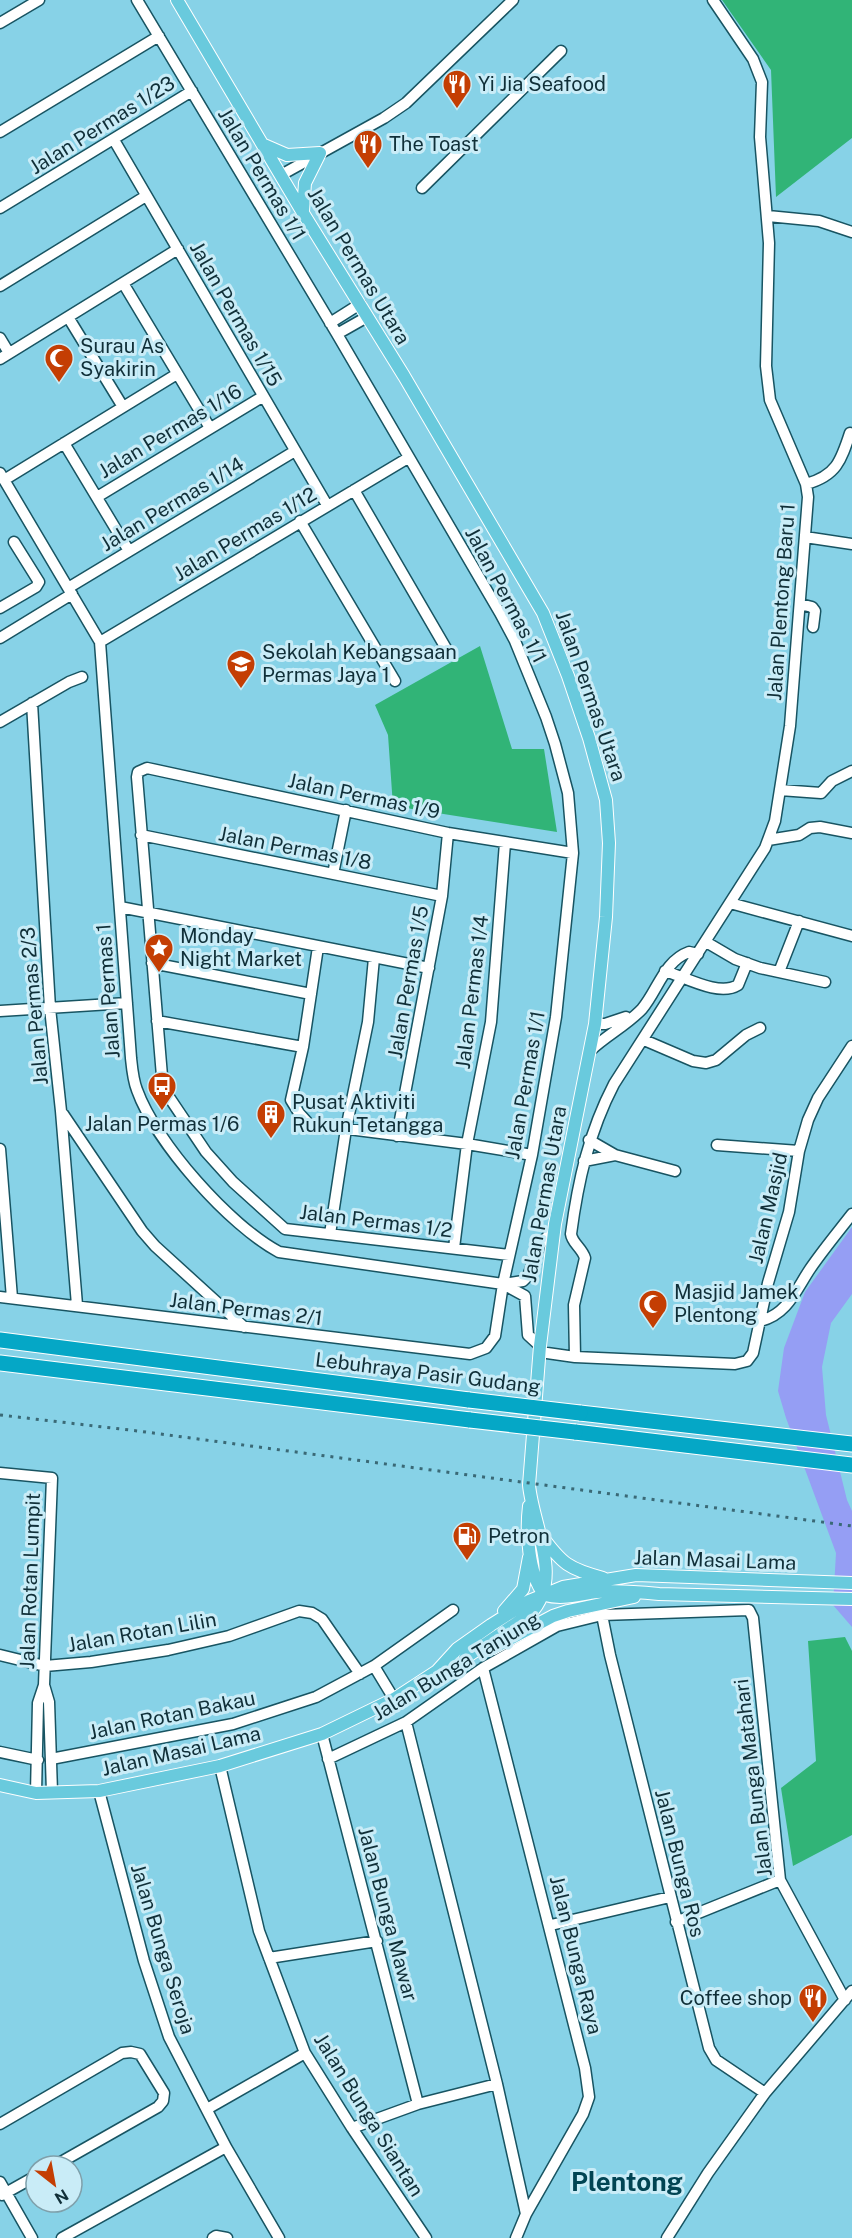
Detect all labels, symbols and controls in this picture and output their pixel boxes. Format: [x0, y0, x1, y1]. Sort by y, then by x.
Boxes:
restaurant icon: Yi Jia Seafood [441, 68, 473, 110]
street label: Jalan Permas 1/23 [25, 71, 179, 179]
place label: Yi Jia Seafood [478, 72, 606, 96]
street label: Jalan Permas 1/1 [213, 103, 311, 245]
restaurant icon: The Toast [352, 128, 384, 170]
place label: The Toast [389, 132, 479, 156]
street label: Jalan Permas Utara [303, 183, 415, 349]
street label: Jalan Permas 1/15 [185, 237, 287, 391]
place label: Surau As Syakirin [80, 334, 164, 381]
mosque icon: Surau As Syakirin [43, 342, 75, 384]
street label: Jalan Permas 1/16 [94, 379, 246, 483]
street label: Jalan Permas 1/14 [96, 452, 248, 556]
street label: Jalan Permas 1/12 [169, 482, 321, 586]
street label: Jalan Plentong Baru 1 [762, 503, 800, 701]
street label: Jalan Permas 1/1 [460, 523, 552, 667]
street label: Jalan Permas Utara [551, 608, 631, 784]
place label: Sekolah Kebangsaan Permas Jaya 1 [262, 640, 457, 687]
school or university icon: Sekolah Kebangsaan Permas Jaya 1 [225, 648, 257, 690]
street label: Jalan Permas 1/9 [286, 768, 442, 824]
street label: Jalan Permas 1/8 [217, 821, 373, 875]
street label: Jalan Permas 1/5 [383, 904, 433, 1060]
street label: Jalan Permas 1/4 [451, 914, 493, 1070]
street label: Jalan Permas 1 [91, 923, 125, 1059]
place label: Monday Night Market [180, 924, 302, 971]
street label: Jalan Permas 2/3 [15, 926, 53, 1086]
place icon: Monday Night Market [143, 932, 175, 974]
street label: Jalan Permas 1/1 [500, 1009, 550, 1161]
bus stop icon: Jalan Permas 1/6 [146, 1070, 178, 1112]
place label: Pusat Aktiviti Rukun Tetangga [292, 1090, 443, 1137]
building icon: Pusat Aktiviti Rukun Tetangga [255, 1098, 287, 1140]
street label: Jalan Permas Utara [517, 1104, 571, 1284]
place label: Jalan Permas 1/6 [85, 1112, 239, 1136]
street label: Jalan Masjid [744, 1150, 792, 1266]
street label: Jalan Permas 1/2 [298, 1200, 454, 1242]
place label: Masjid Jamek Plentong [674, 1280, 799, 1327]
street label: Jalan Permas 2/1 [168, 1288, 324, 1330]
mosque icon: Masjid Jamek Plentong [637, 1288, 669, 1330]
street label: Lebuhraya Pasir Gudang [314, 1347, 542, 1399]
street label: Jalan Rotan Lumpit [15, 1492, 45, 1670]
fuel station icon: Petron [451, 1520, 483, 1562]
place label: Petron [488, 1524, 550, 1548]
street label: Jalan Masai Lama [633, 1545, 797, 1575]
street label: Jalan Bunga Tanjung [368, 1606, 544, 1726]
street label: Jalan Rotan Lilin [66, 1607, 218, 1657]
street label: Jalan Bunga Matahari [729, 1678, 777, 1878]
street label: Jalan Rotan Bakau [87, 1686, 257, 1744]
street label: Jalan Masai Lama [99, 1721, 263, 1781]
street label: Jalan Bunga Ros [650, 1787, 710, 1939]
street label: Jalan Bunga Mawar [353, 1824, 423, 2004]
street label: Jalan Bunga Seroja [126, 1861, 200, 2037]
street label: Jalan Bunga Raya [545, 1873, 607, 2037]
restaurant icon: Coffee shop [797, 1982, 829, 2024]
place label: Coffee shop [680, 1986, 792, 2010]
street label: Jalan Bunga Siantan [309, 2029, 429, 2201]
north arrow [24, 2154, 84, 2214]
district label: Plentong [571, 2166, 683, 2197]
text: N [51, 2185, 72, 2208]

